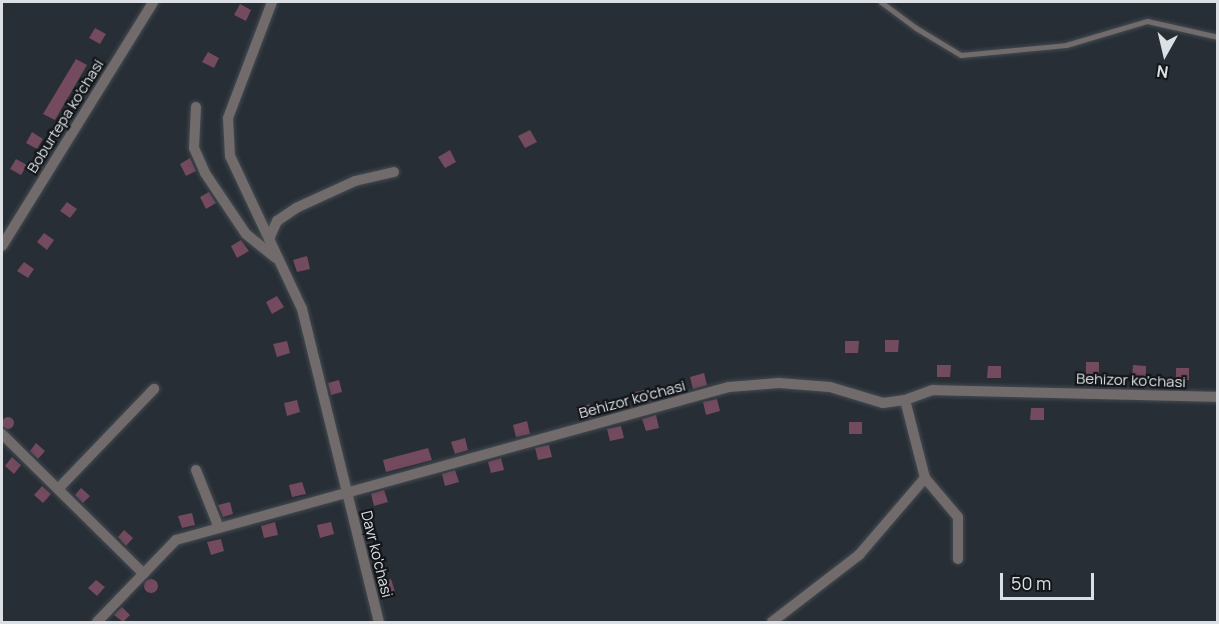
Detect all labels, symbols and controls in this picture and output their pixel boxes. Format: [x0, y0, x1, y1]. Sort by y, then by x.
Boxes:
north arrow [1135, 24, 1195, 84]
street label: Boburtepa ko'chasi [23, 56, 107, 176]
text: N [1155, 60, 1170, 84]
street label: Behizor ko'chasi [1076, 369, 1186, 391]
street label: Behizor ko'chasi [577, 376, 687, 422]
street label: Davr ko'chasi [358, 509, 396, 599]
scale bar [1003, 561, 1098, 599]
text: 50 m [1011, 571, 1051, 595]

